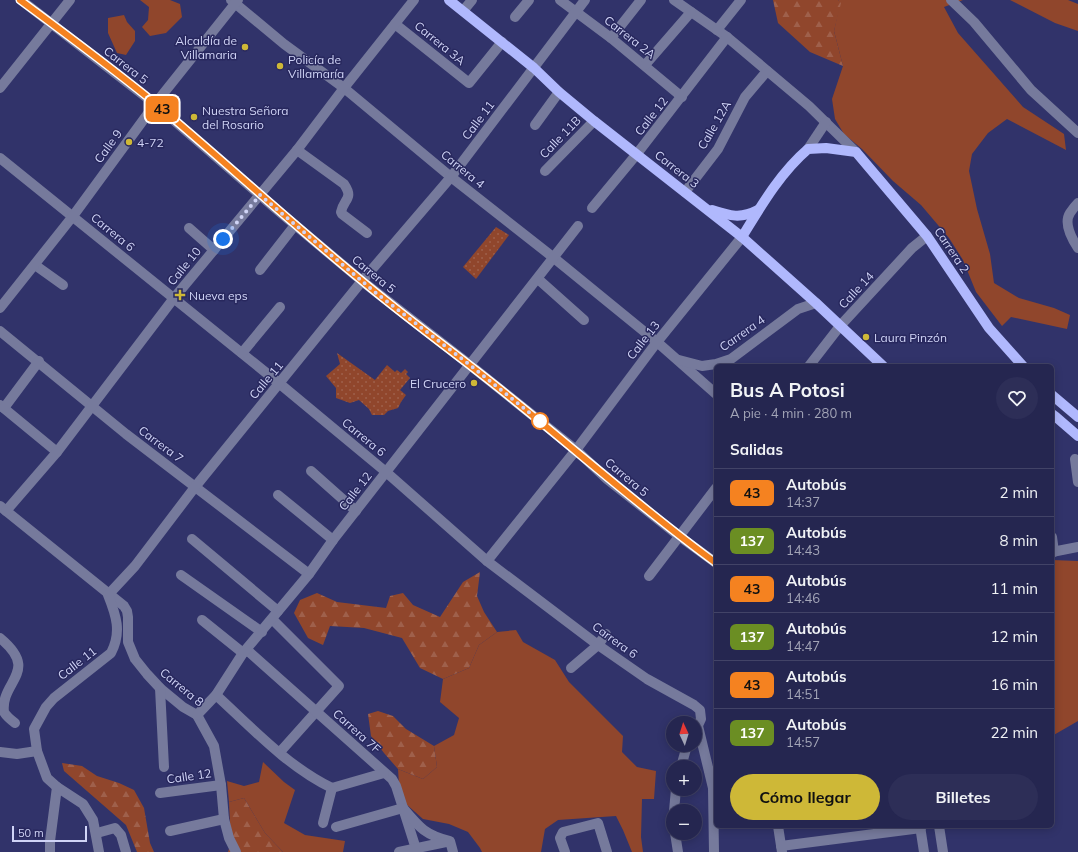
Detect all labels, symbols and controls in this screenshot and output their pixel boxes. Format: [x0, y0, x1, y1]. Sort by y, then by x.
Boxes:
street label: Carrera 2A [601, 12, 659, 62]
street label: Carrera 3A [412, 18, 469, 68]
place label: Alcaldía de Villamaria [175, 33, 237, 62]
marker: Alcaldía de Villamaria [240, 42, 250, 52]
street label: Carrera 5 [101, 43, 151, 87]
place label: Policía de Villamaría [288, 52, 344, 81]
marker: Policía de Villamaría [275, 61, 285, 71]
street label: Calle 12 [631, 94, 671, 138]
line badge: 43 [144, 96, 180, 122]
street label: Calle 11 [458, 98, 498, 142]
street label: Calle 12A [694, 98, 734, 152]
text: 43 [154, 100, 170, 118]
place label: Nuestra Señora del Rosario [202, 103, 289, 132]
marker: Nuestra Señora del Rosario [189, 112, 199, 122]
street label: Calle 11B [536, 113, 584, 161]
street label: Calle 9 [91, 126, 125, 166]
place label: 4-72 [137, 135, 164, 150]
marker: 4-72 [124, 137, 134, 147]
street label: Carrera 4 [438, 147, 488, 191]
street label: Carrera 3 [652, 147, 702, 191]
street label: Carrera 6 [88, 210, 138, 254]
street label: Carrera 2 [931, 224, 973, 276]
your location [213, 229, 233, 249]
street label: Calle 10 [164, 244, 204, 288]
street label: Carrera 5 [349, 252, 399, 296]
street label: Calle 14 [835, 268, 877, 312]
place label: Nueva eps [189, 288, 248, 303]
marker: Nueva eps [174, 289, 186, 301]
street label: Carrera 4 [716, 312, 768, 354]
street label: Calle 13 [623, 318, 663, 362]
place label: Laura Pinzón [874, 330, 947, 345]
marker: Laura Pinzón [861, 332, 871, 342]
street label: Calle 11 [246, 358, 286, 402]
place label: El Crucero [410, 376, 466, 391]
button: heart [996, 377, 1038, 419]
marker: El Crucero [469, 378, 479, 388]
text: Bus A Potosi [730, 378, 845, 402]
text: A pie · 4 min · 280 m [730, 405, 852, 421]
unlabelled marker [531, 412, 549, 430]
street label: Carrera 6 [339, 415, 389, 459]
street label: Carrera 7 [136, 422, 186, 466]
text: Salidas [730, 440, 783, 459]
street label: Carrera 5 [602, 454, 652, 500]
street label: Calle 12 [335, 469, 375, 513]
text: Autobús [786, 475, 846, 494]
text: 2 min [1000, 483, 1038, 502]
text: 43 [744, 484, 760, 502]
text: 14:37 [786, 494, 820, 510]
text: Autobús [786, 523, 846, 542]
text: 8 min [1000, 531, 1038, 550]
text: 137 [739, 532, 765, 550]
text: 14:43 [786, 542, 820, 558]
text: Autobús [786, 571, 846, 590]
text: 11 min [991, 579, 1038, 598]
text: 43 [744, 580, 760, 598]
text: 14:46 [786, 590, 820, 606]
street label: Carrera 6 [589, 619, 641, 661]
text: Autobús [786, 619, 846, 638]
text: 12 min [991, 627, 1038, 646]
text: 137 [739, 628, 765, 646]
text: 14:47 [786, 638, 820, 654]
street label: Calle 11 [55, 643, 99, 683]
street label: Carrera 8 [157, 665, 207, 709]
text: Autobús [786, 667, 846, 686]
text: 16 min [991, 675, 1038, 694]
text: 43 [744, 676, 760, 694]
text: 14:51 [786, 686, 820, 702]
street label: Carrera 7F [330, 706, 384, 756]
text: Autobús [786, 715, 846, 734]
north arrow [666, 716, 702, 752]
map controls [666, 716, 702, 840]
text: 22 min [991, 723, 1038, 742]
text: 137 [739, 724, 765, 742]
text: 14:57 [786, 734, 820, 750]
button: + [666, 760, 702, 796]
street label: Calle 12 [166, 765, 212, 787]
button: Cómo llegar [730, 774, 880, 820]
button: Billetes [888, 774, 1038, 820]
button: − [666, 804, 702, 840]
scale bar [12, 824, 87, 843]
text: 50 m [18, 826, 44, 840]

